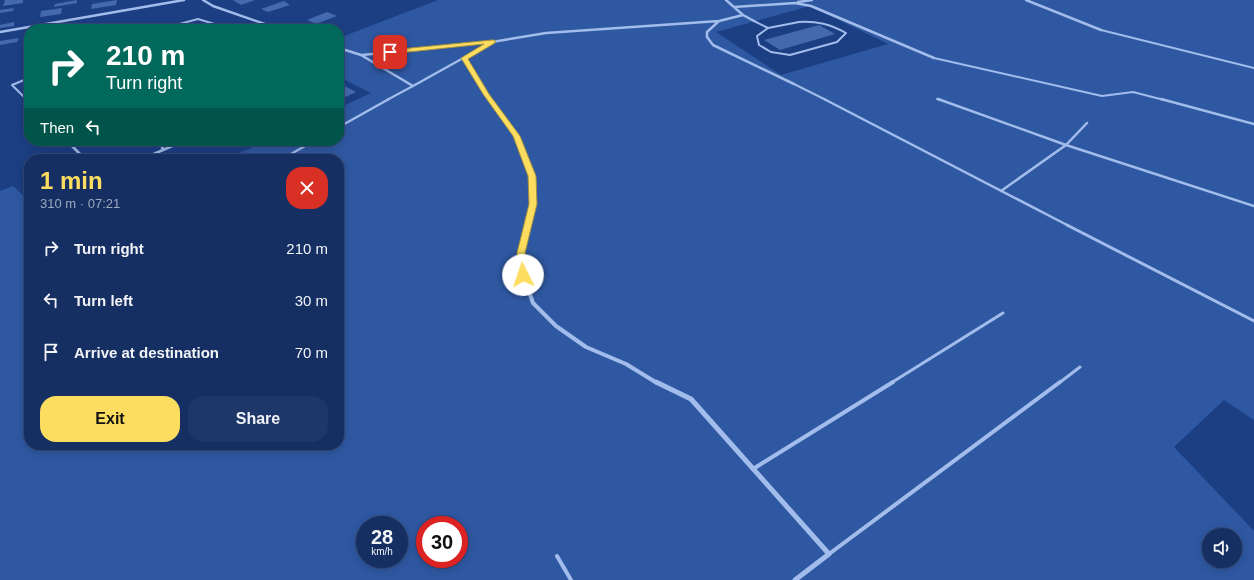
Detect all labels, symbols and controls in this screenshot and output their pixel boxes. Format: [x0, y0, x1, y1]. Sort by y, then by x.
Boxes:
pin [373, 35, 407, 69]
icon: right [40, 40, 92, 92]
text: 210 m [106, 40, 185, 71]
icon: arrive [379, 41, 401, 63]
text: Turn right [106, 73, 182, 93]
icon: left [82, 116, 104, 138]
text: Then [40, 119, 74, 136]
text: 1 min [40, 167, 103, 194]
button: close [286, 167, 328, 209]
text: 310 m · 07:21 [40, 196, 120, 211]
icon: right [40, 237, 62, 259]
text: Turn right [74, 240, 144, 257]
text: 210 m [286, 240, 328, 257]
position arrow [502, 254, 544, 296]
icon: left [40, 289, 62, 311]
text: Turn left [74, 292, 133, 309]
text: 30 m [295, 292, 328, 309]
icon: arrive [40, 341, 62, 363]
text: Arrive at destination [74, 344, 219, 361]
text: 70 m [295, 344, 328, 361]
button: Exit [40, 396, 180, 442]
button: Share [188, 396, 328, 442]
speed limit sign: 30 [416, 516, 468, 568]
text: 28 [371, 526, 393, 548]
map controls [1202, 528, 1242, 568]
button: sound [1202, 528, 1242, 568]
text: km/h [371, 546, 393, 557]

